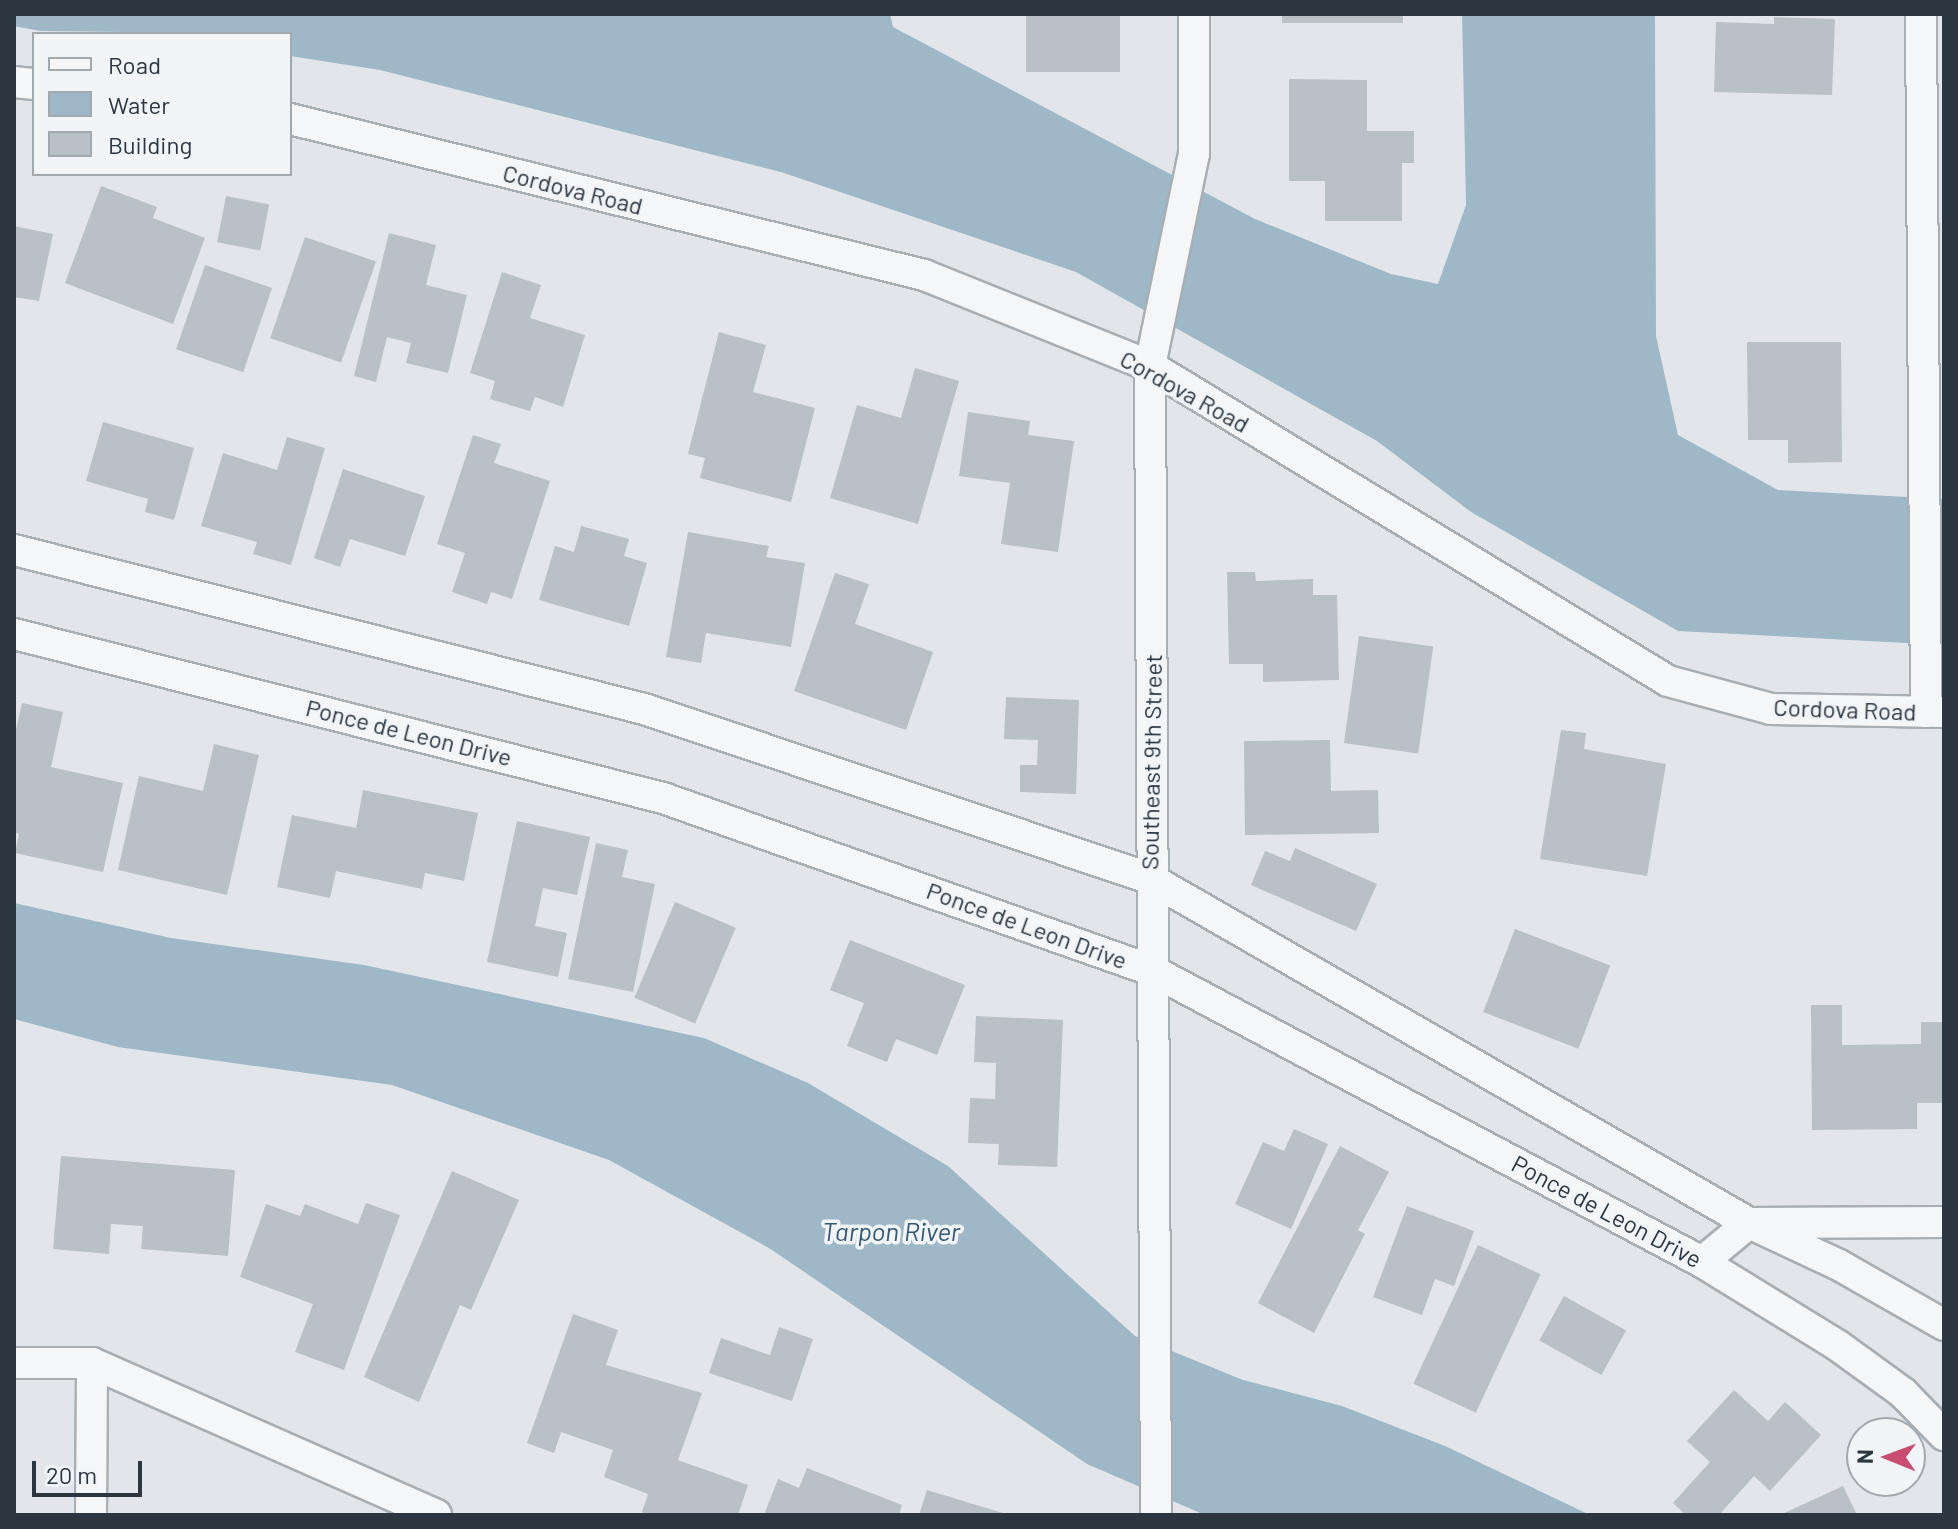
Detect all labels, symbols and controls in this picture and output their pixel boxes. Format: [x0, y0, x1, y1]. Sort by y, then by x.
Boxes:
legend [32, 32, 292, 176]
text: Road [108, 50, 161, 79]
text: Water [108, 90, 170, 119]
text: Building [108, 130, 192, 159]
street label: Cordova Road [500, 158, 646, 220]
street label: Cordova Road [1115, 344, 1255, 438]
street label: Southeast 9th Street [1135, 654, 1167, 870]
street label: Cordova Road [1773, 692, 1917, 726]
street label: Ponce de Leon Drive [303, 693, 515, 771]
street label: Ponce de Leon Drive [923, 875, 1131, 975]
street label: Ponce de Leon Drive [1507, 1149, 1707, 1273]
water label: Tarpon River [822, 1215, 960, 1247]
north arrow [1846, 1417, 1926, 1497]
scale bar [36, 1445, 146, 1495]
text: N [1851, 1449, 1877, 1464]
text: 20 m [46, 1460, 97, 1489]

